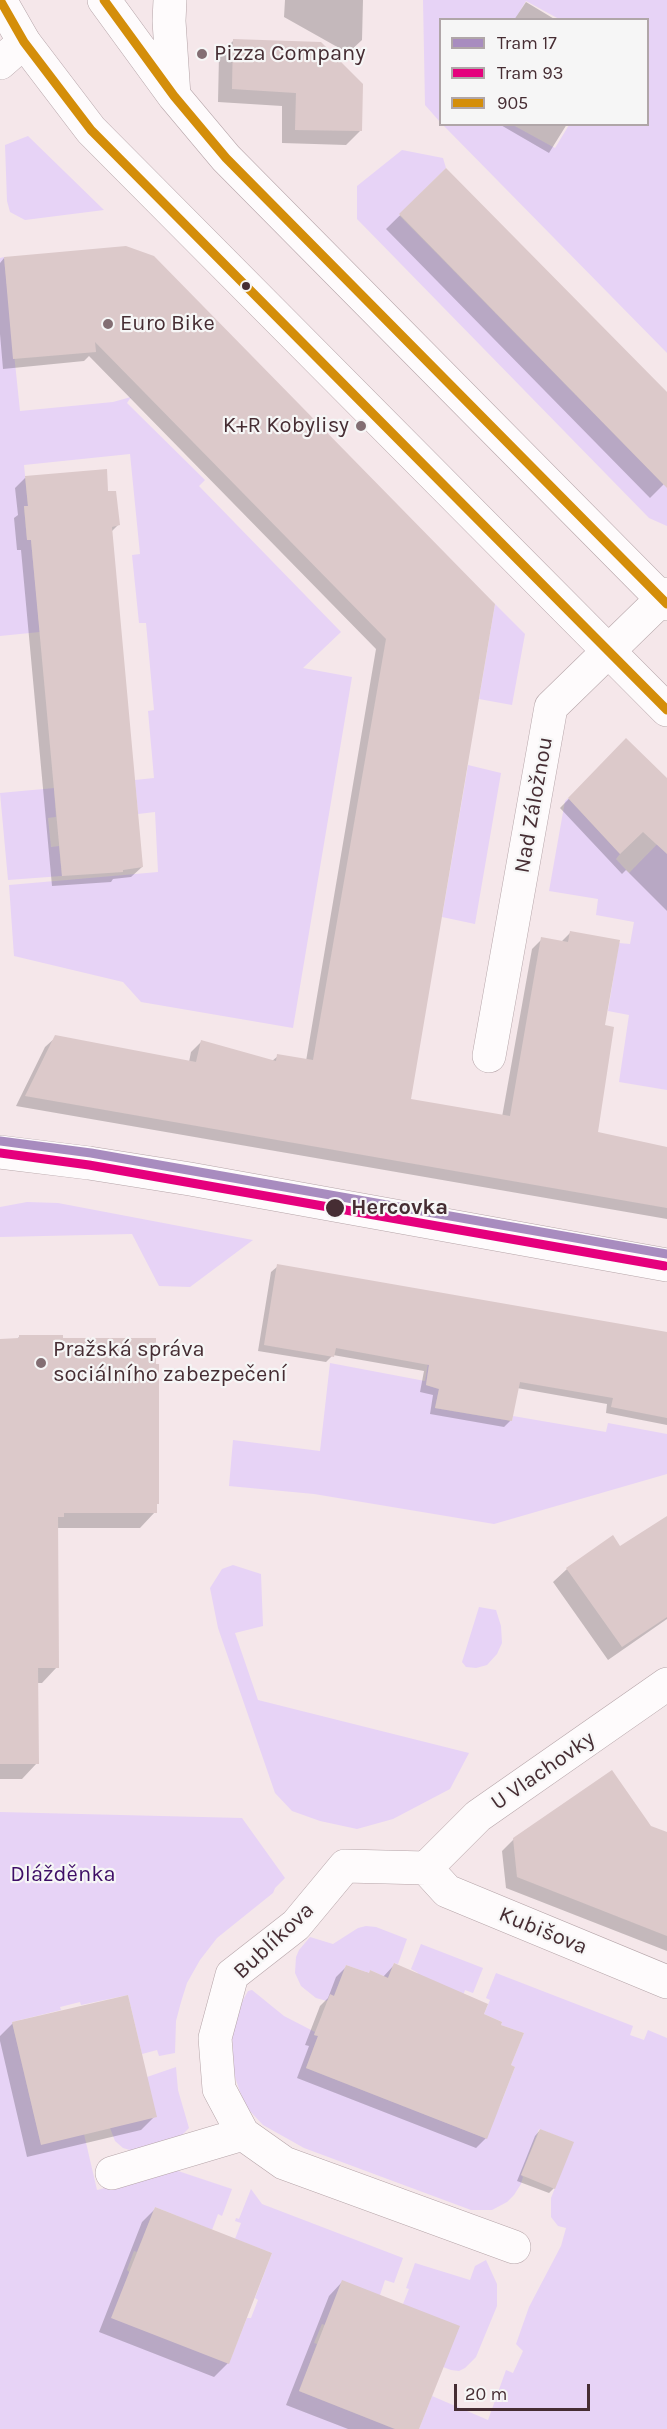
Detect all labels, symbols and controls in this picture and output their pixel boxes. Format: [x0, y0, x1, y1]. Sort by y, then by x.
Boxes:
legend [439, 18, 649, 126]
text: Tram 17 [497, 32, 557, 54]
place label: Pizza Company [214, 41, 366, 67]
marker: Pizza Company [195, 47, 209, 61]
text: Tram 93 [497, 62, 563, 84]
text: 905 [497, 92, 528, 114]
unlabelled marker [240, 280, 252, 292]
place label: Euro Bike [120, 311, 215, 337]
marker: Euro Bike [101, 317, 115, 331]
place label: K+R Kobylisy [223, 413, 349, 439]
marker: K+R Kobylisy [354, 419, 368, 433]
street label: Nad Záložnou [509, 735, 559, 875]
place label: Hercovka [351, 1195, 448, 1221]
marker: Hercovka [324, 1197, 346, 1219]
place label: Pražská správa sociálního zabezpečení [53, 1337, 287, 1388]
marker: Pražská správa sociálního zabezpečení [34, 1356, 48, 1370]
street label: U Vlachovky [486, 1726, 600, 1816]
park label: Dlážděnka [10, 1862, 116, 1888]
street label: Bublíkova [228, 1897, 320, 1985]
street label: Kubišova [495, 1901, 591, 1961]
scale bar [457, 2372, 594, 2410]
text: 20 m [465, 2383, 507, 2405]

